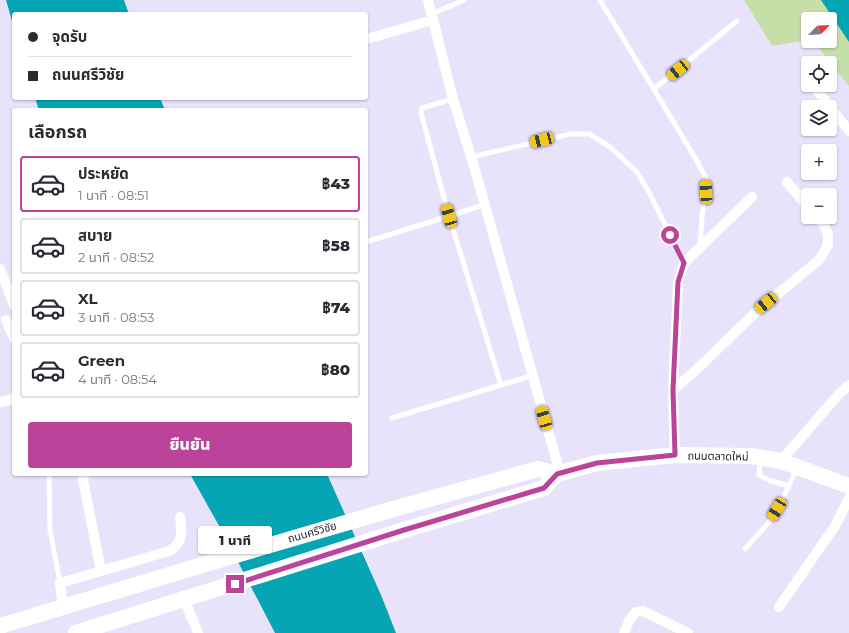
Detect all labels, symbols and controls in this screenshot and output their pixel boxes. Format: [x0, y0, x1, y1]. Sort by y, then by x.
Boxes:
north arrow [801, 12, 837, 48]
map controls [801, 12, 837, 224]
text: จุดรับ [52, 27, 87, 46]
button: locate [801, 56, 837, 92]
car [665, 58, 691, 82]
text: ถนนศรีวิชัย [52, 65, 124, 84]
button: layers [801, 100, 837, 136]
text: เลือกรถ [28, 121, 87, 143]
car [529, 131, 555, 149]
button: + [801, 144, 837, 180]
text: ประหยัด [78, 164, 129, 183]
icon: car [30, 166, 66, 202]
text: ฿43 [322, 174, 350, 193]
car [699, 180, 713, 204]
text: 1 นาที · 08:51 [78, 187, 149, 203]
button: − [801, 188, 837, 224]
car [440, 203, 458, 229]
text: สบาย [78, 226, 112, 245]
route start [661, 226, 679, 244]
icon: car [30, 228, 66, 264]
text: ฿58 [322, 236, 350, 255]
text: 2 นาที · 08:52 [78, 249, 154, 265]
text: XL [78, 289, 97, 308]
icon: car [30, 290, 66, 326]
car [753, 291, 779, 315]
text: ฿74 [322, 298, 350, 317]
text: 3 นาที · 08:53 [78, 309, 154, 325]
text: Green [78, 351, 125, 370]
icon: car [30, 352, 66, 388]
text: ฿80 [321, 360, 350, 379]
text: 4 นาที · 08:54 [78, 371, 157, 387]
car [535, 405, 553, 431]
button: ยืนยัน [28, 422, 352, 468]
street label: ถนนตลาดใหม่ [687, 448, 749, 464]
car [766, 496, 788, 522]
street label: ถนนศรีวิชัย [286, 518, 338, 546]
callout: 1 นาที [198, 526, 272, 554]
text: 1 นาที [219, 532, 251, 548]
route end [226, 575, 244, 593]

